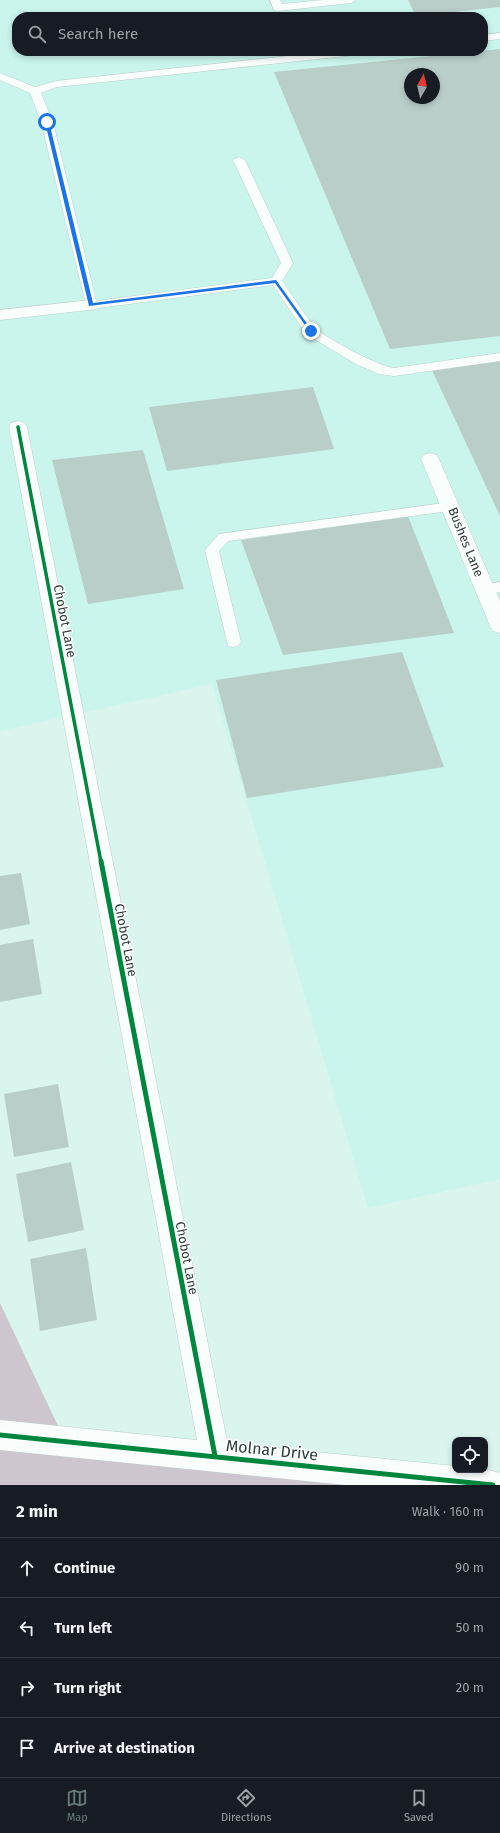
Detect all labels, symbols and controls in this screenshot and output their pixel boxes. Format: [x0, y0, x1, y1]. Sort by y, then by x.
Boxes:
search box [12, 12, 488, 56]
icon: search [26, 23, 48, 45]
text: Search here [58, 25, 138, 43]
north arrow [404, 68, 440, 104]
route start [38, 113, 56, 131]
route end [302, 322, 320, 340]
street label: Bushes Lane [445, 505, 487, 579]
street label: Chobot Lane [51, 583, 79, 659]
street label: Chobot Lane [112, 902, 140, 978]
street label: Chobot Lane [173, 1220, 201, 1296]
street label: Molnar Drive [225, 1436, 319, 1464]
map controls [452, 1437, 488, 1473]
button: locate [452, 1437, 488, 1473]
text: 2 min [16, 1501, 58, 1522]
text: Walk · 160 m [412, 1504, 484, 1519]
icon: ahead [16, 1557, 38, 1579]
text: Continue [54, 1559, 115, 1577]
text: 90 m [455, 1560, 484, 1575]
icon: left [16, 1617, 38, 1639]
text: Turn left [54, 1619, 112, 1637]
text: 50 m [456, 1620, 484, 1635]
icon: right [16, 1677, 38, 1699]
text: Turn right [54, 1679, 121, 1697]
text: 20 m [456, 1680, 484, 1695]
icon: arrive [16, 1737, 38, 1759]
text: Arrive at destination [54, 1739, 195, 1757]
tab: Map [66, 1787, 88, 1824]
tab: Directions [221, 1787, 271, 1824]
tab: Saved [404, 1787, 434, 1824]

